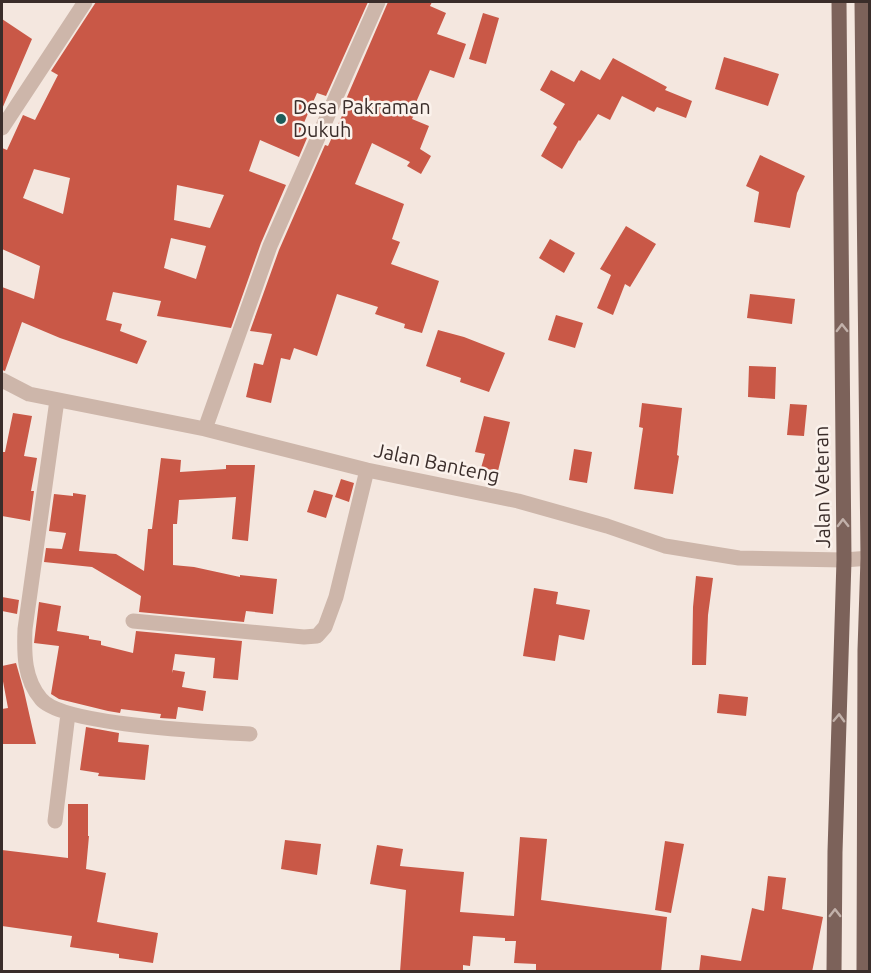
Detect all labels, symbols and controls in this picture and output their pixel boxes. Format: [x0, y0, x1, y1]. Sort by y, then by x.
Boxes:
place label: Desa Pakraman Dukuh [293, 95, 431, 141]
marker: Desa Pakraman Dukuh [274, 112, 288, 126]
one-way arrow [835, 324, 848, 333]
street label: Jalan Veteran [809, 425, 834, 549]
street label: Jalan Banteng [372, 438, 502, 487]
one-way arrow [837, 519, 849, 528]
one-way arrow [833, 714, 845, 723]
one-way arrow [829, 909, 841, 918]

